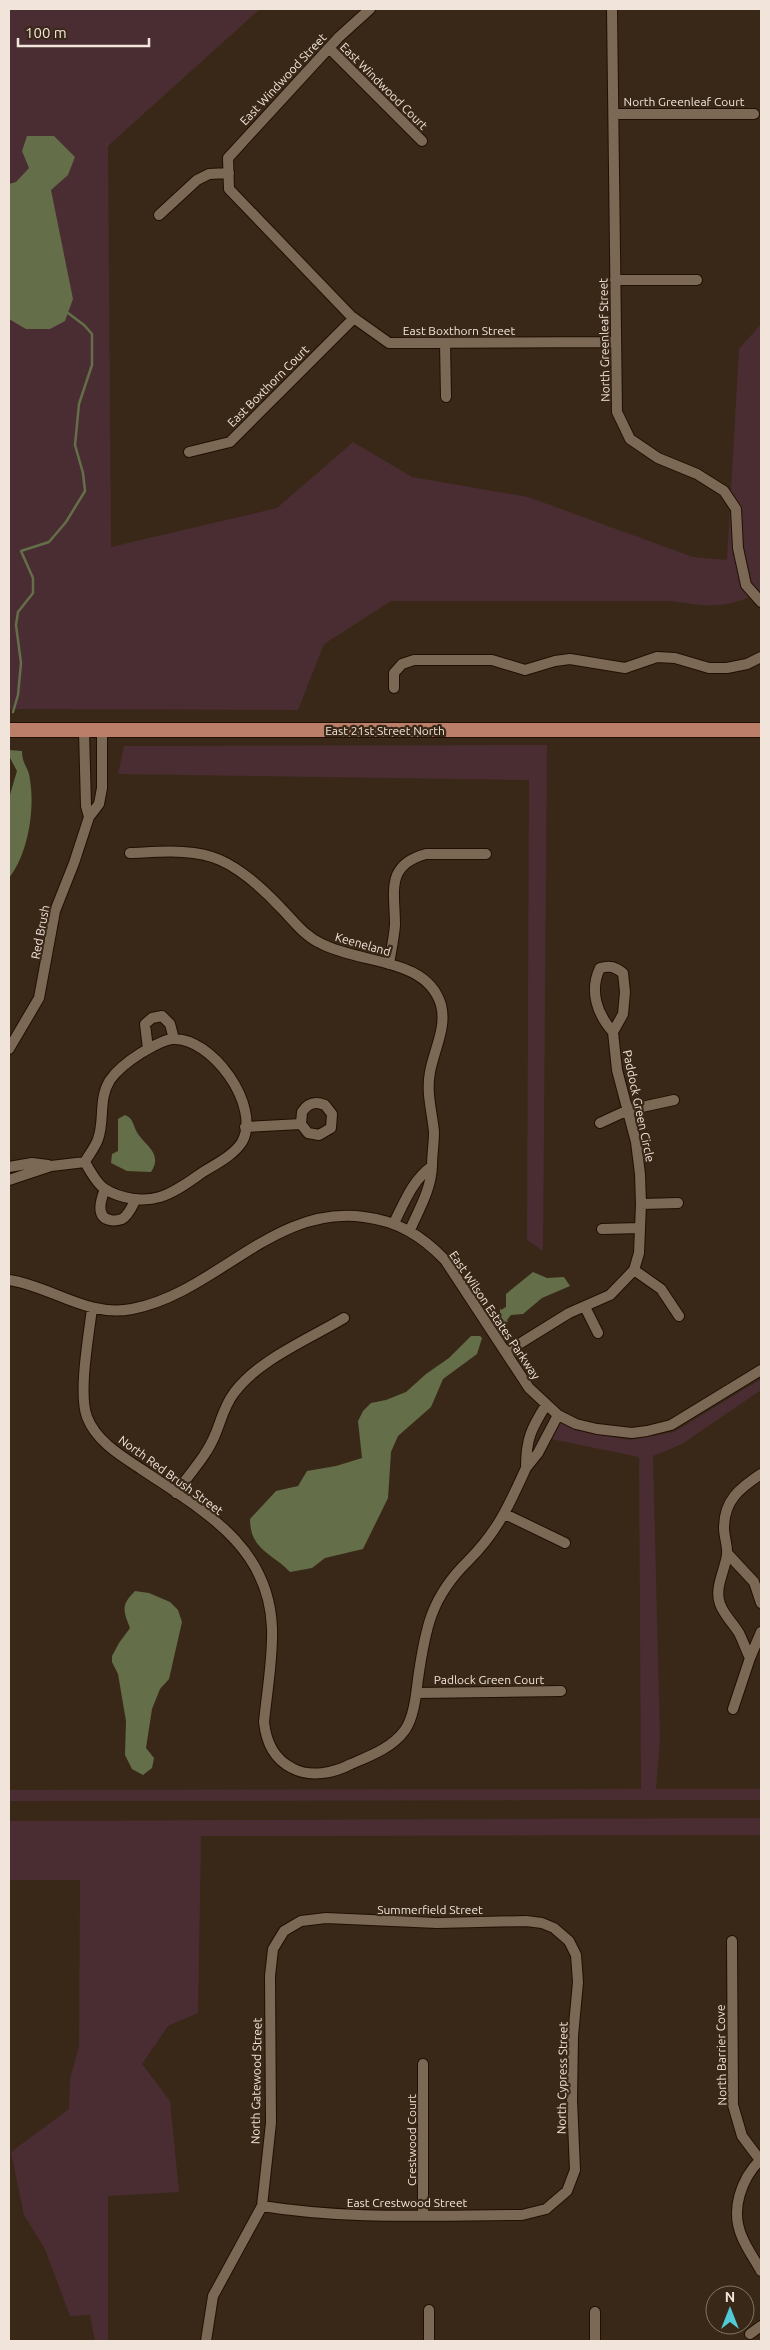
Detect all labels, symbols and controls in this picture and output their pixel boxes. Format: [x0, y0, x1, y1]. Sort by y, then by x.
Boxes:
scale bar [18, 15, 149, 47]
text: 100 m [25, 24, 67, 41]
street label: East Windwood Street [237, 30, 329, 127]
street label: East Windwood Court [338, 40, 430, 132]
street label: North Greenleaf Court [624, 95, 745, 108]
street label: North Greenleaf Street [596, 278, 612, 402]
street label: East Boxthorn Street [403, 324, 515, 337]
street label: East Boxthorn Court [225, 343, 311, 429]
street label: East 21st Street North [325, 724, 445, 737]
street label: Red Brush [28, 904, 52, 960]
street label: Keeneland [334, 930, 392, 958]
street label: Paddock Green Circle [621, 1049, 657, 1163]
street label: East Wilson Estates Parkway [447, 1248, 543, 1382]
street label: North Red Brush Street [116, 1433, 226, 1517]
street label: Padlock Green Court [434, 1673, 545, 1686]
street label: Summerfield Street [377, 1903, 483, 1916]
street label: North Barrier Cove [714, 2004, 728, 2106]
street label: North Gatewood Street [248, 2017, 264, 2144]
street label: North Cypress Street [555, 2021, 569, 2134]
street label: Crestwood Court [405, 2094, 418, 2186]
street label: East Crestwood Street [347, 2196, 468, 2209]
north arrow [705, 2285, 755, 2335]
text: N [725, 2289, 735, 2305]

